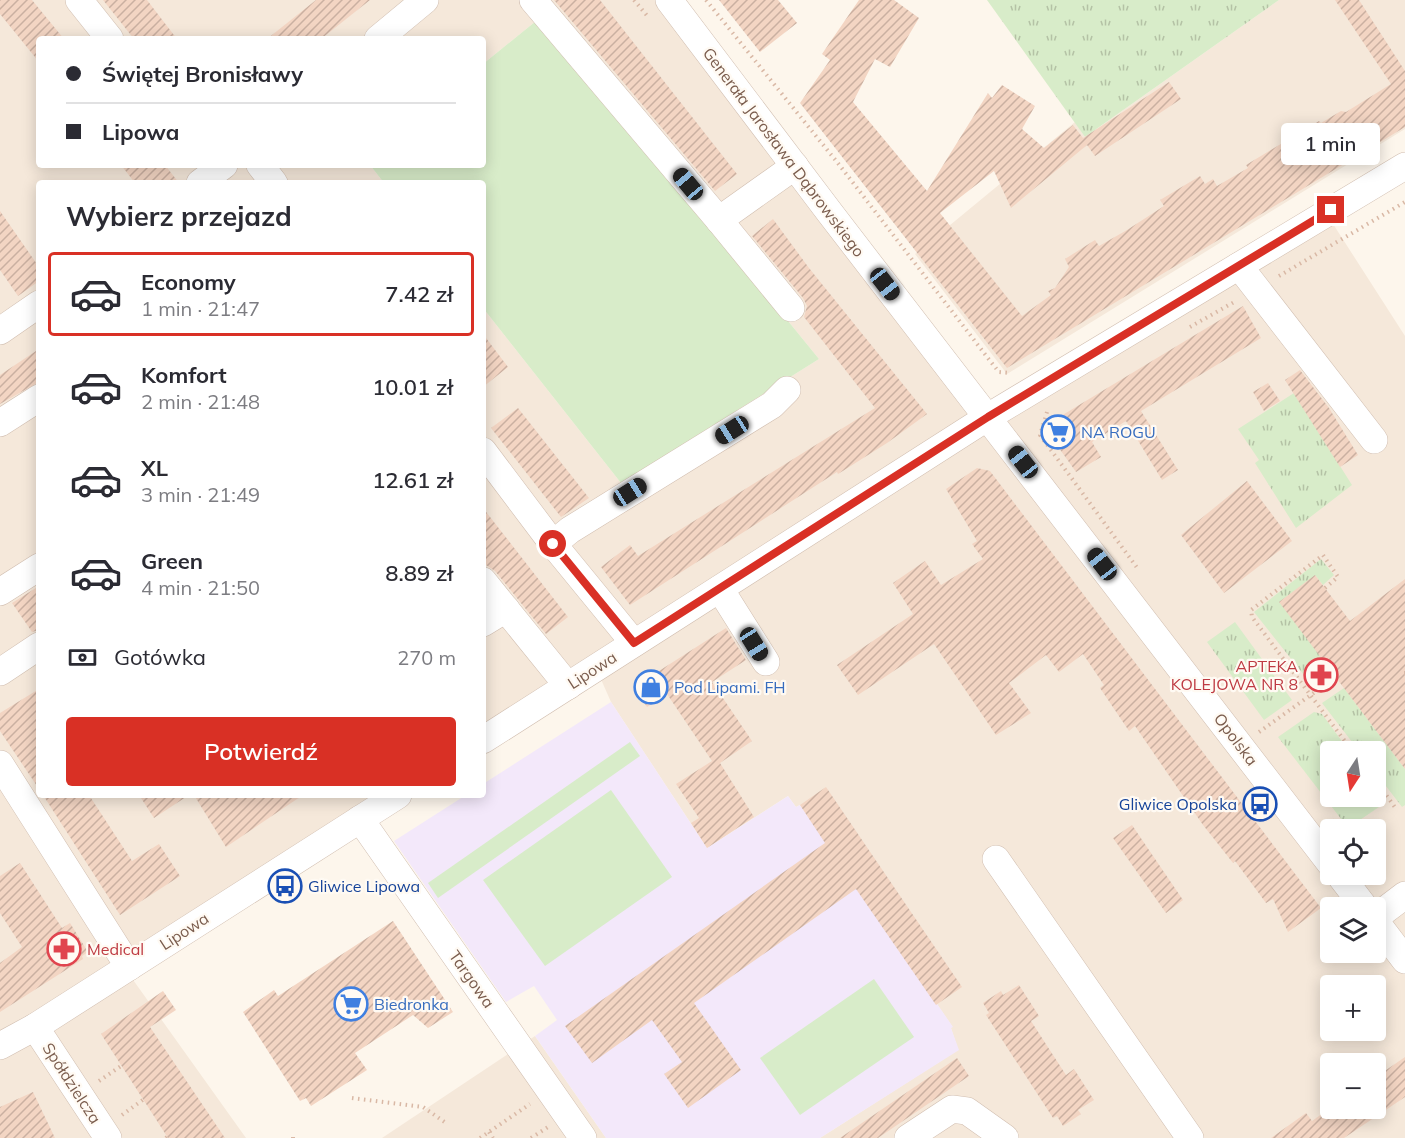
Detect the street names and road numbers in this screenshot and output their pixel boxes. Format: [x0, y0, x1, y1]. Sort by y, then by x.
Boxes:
street label: Generała Jarosława Dąbrowskiego [699, 43, 869, 261]
street label: Lipowa [564, 647, 620, 693]
street label: Opolska [1210, 709, 1262, 769]
street label: Lipowa [156, 908, 212, 954]
street label: Targowa [445, 946, 499, 1012]
street label: Spółdzielcza [38, 1039, 106, 1127]

